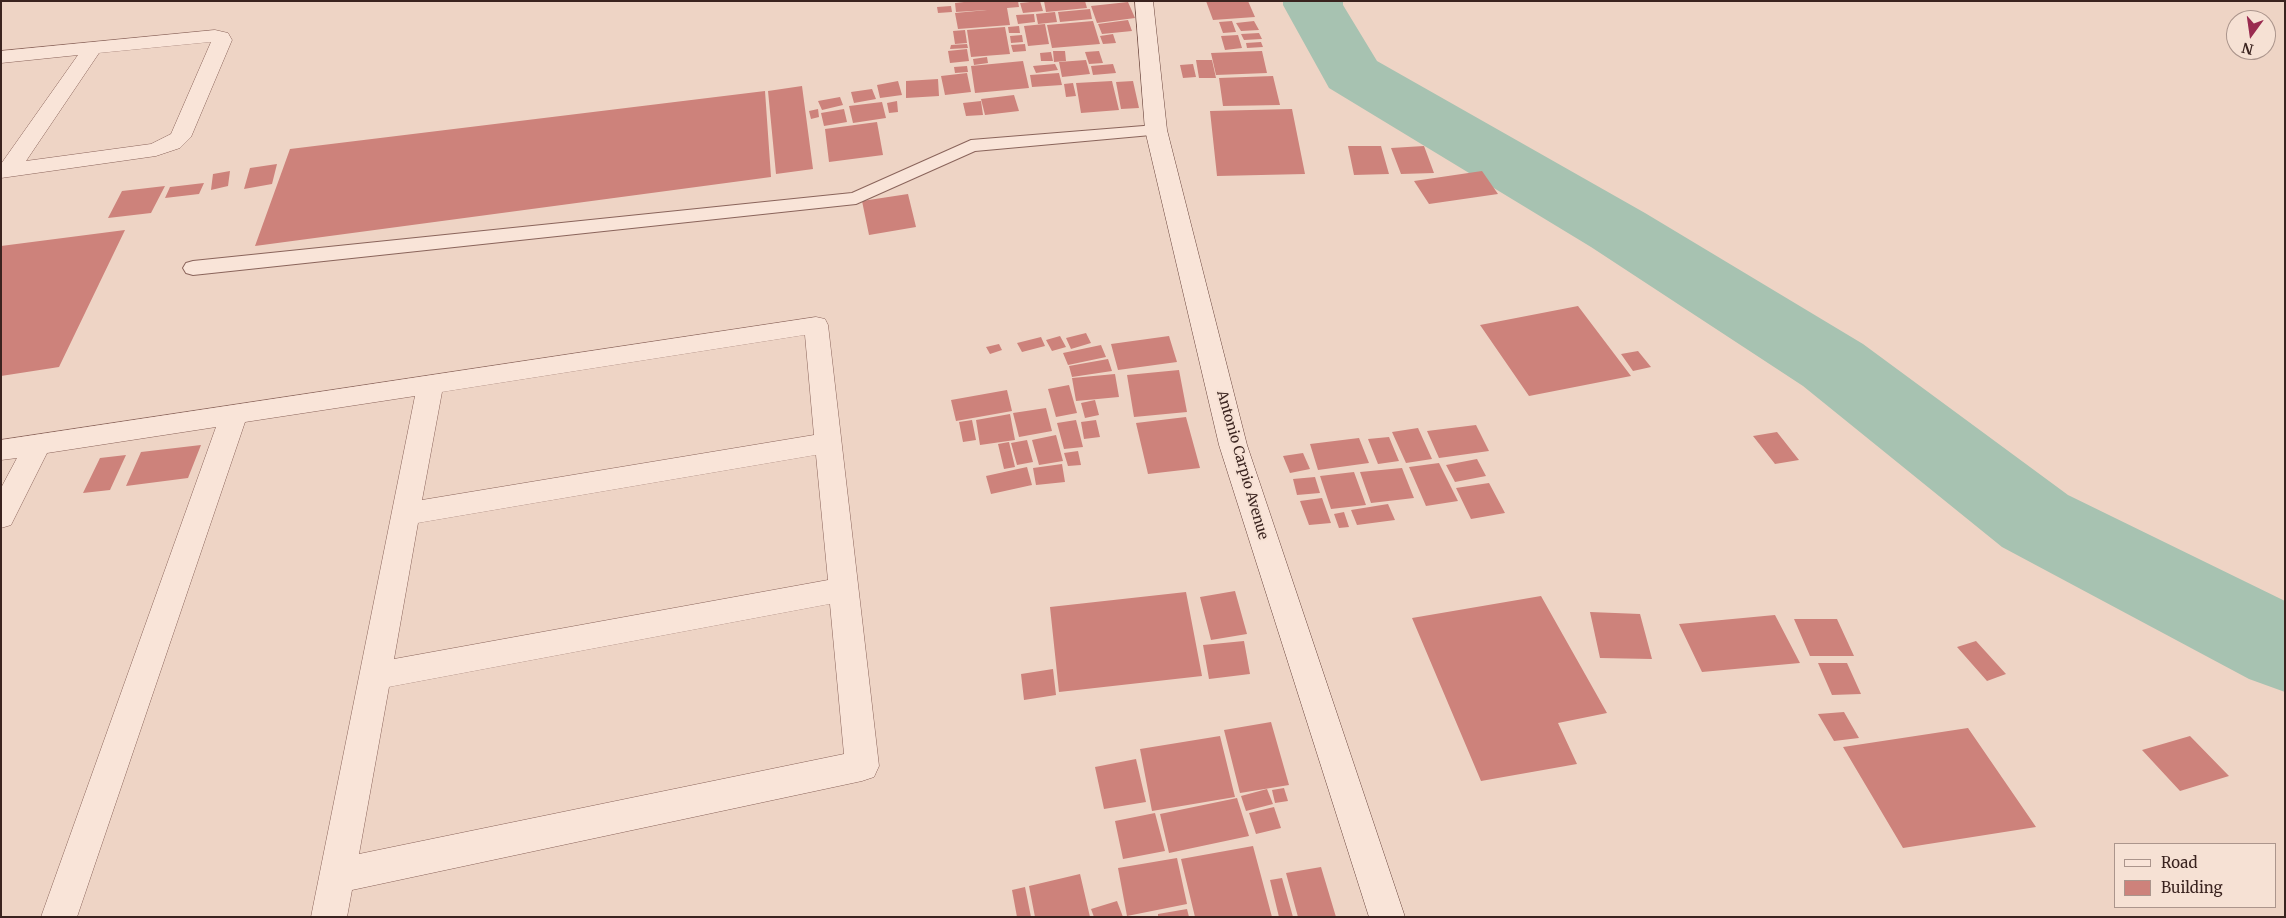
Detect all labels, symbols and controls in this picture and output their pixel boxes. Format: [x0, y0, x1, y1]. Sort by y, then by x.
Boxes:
north arrow [2226, 10, 2276, 60]
text: N [2240, 39, 2255, 59]
street label: Antonio Carpio Avenue [1213, 389, 1271, 541]
legend [2114, 843, 2276, 908]
text: Road [2161, 853, 2197, 872]
text: Building [2161, 878, 2223, 897]

